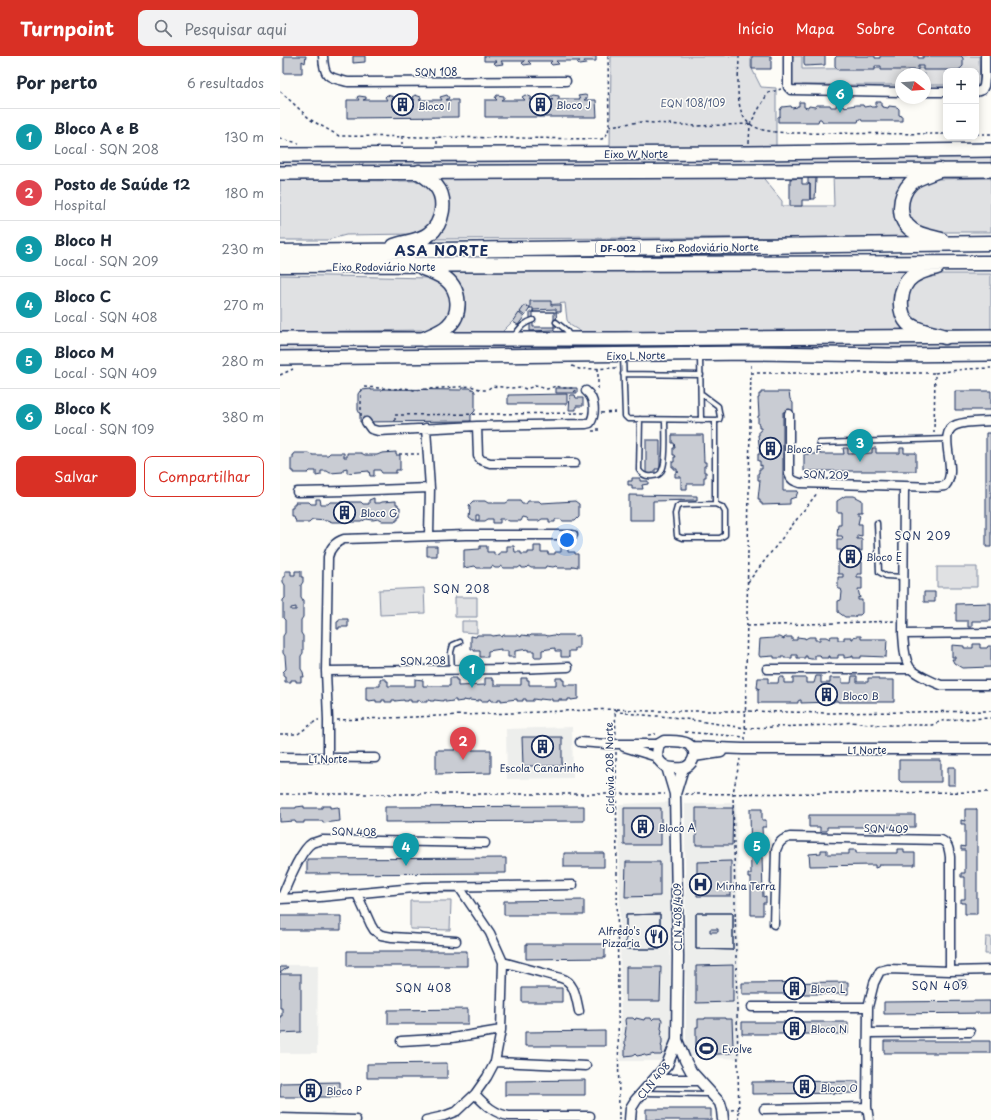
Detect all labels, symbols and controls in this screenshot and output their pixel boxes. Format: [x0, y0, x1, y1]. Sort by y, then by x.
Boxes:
search box [138, 10, 418, 46]
text: Turnpoint [20, 14, 114, 42]
icon: search [152, 17, 174, 39]
text: Pesquisar aqui [184, 17, 287, 40]
text: Início [738, 18, 774, 39]
text: Mapa [796, 18, 834, 39]
text: Sobre [856, 18, 895, 39]
text: Contato [917, 18, 971, 39]
street label: SQN 108 [414, 64, 458, 79]
north arrow [895, 68, 931, 104]
map controls [943, 68, 979, 140]
button: + [943, 68, 979, 104]
text: Por perto [16, 69, 97, 95]
text: 6 resultados [187, 73, 264, 92]
pin: 6 [827, 80, 853, 113]
building icon: Bloco J [528, 91, 554, 117]
building icon: Bloco I [390, 92, 416, 118]
park label: EQN 108/109 [661, 95, 726, 110]
place label: Bloco J [556, 97, 591, 112]
place label: Bloco I [418, 98, 451, 113]
button: − [943, 104, 979, 140]
text: Bloco A e B [54, 116, 139, 139]
text: 1 [26, 127, 32, 146]
text: 130 m [225, 127, 264, 146]
text: Local · SQN 208 [54, 139, 159, 158]
street label: Eixo W Norte [604, 146, 668, 161]
text: Posto de Saúde 12 [54, 172, 190, 195]
text: 2 [24, 183, 34, 202]
text: 180 m [225, 183, 264, 202]
text: Hospital [54, 195, 106, 214]
text: Bloco H [54, 228, 112, 251]
text: 3 [25, 239, 33, 258]
text: 230 m [222, 239, 264, 258]
street label: Eixo Rodoviário Norte [655, 239, 759, 255]
district label: ASA NORTE [395, 240, 489, 261]
road number: DF-002 [596, 241, 640, 255]
text: Local · SQN 209 [54, 251, 159, 270]
street label: Eixo Rodoviário Norte [332, 259, 436, 274]
text: Bloco C [54, 284, 111, 307]
text: 4 [25, 295, 33, 314]
text: 270 m [223, 295, 264, 314]
text: Local · SQN 408 [54, 307, 158, 326]
text: Bloco M [54, 340, 114, 363]
street label: Eixo L Norte [606, 347, 666, 363]
text: 5 [25, 351, 33, 370]
text: 280 m [222, 351, 264, 370]
text: Local · SQN 409 [54, 363, 157, 382]
text: Bloco K [54, 396, 111, 419]
text: 6 [24, 407, 34, 426]
text: 380 m [221, 407, 264, 426]
text: Local · SQN 109 [54, 419, 154, 438]
pin: 3 [847, 429, 873, 462]
building icon: Bloco F [758, 435, 784, 461]
place label: Bloco F [786, 441, 822, 456]
button: Salvar [16, 456, 136, 497]
button: Compartilhar [144, 456, 264, 497]
street label: SQN 209 [803, 466, 849, 482]
building icon: Bloco G [332, 499, 358, 525]
place label: Bloco G [360, 505, 398, 520]
district label: SQN 209 [895, 527, 951, 544]
your location [557, 530, 577, 550]
building icon: Bloco E [837, 543, 863, 569]
place label: Bloco E [866, 549, 902, 564]
district label: SQN 208 [433, 580, 491, 597]
street label: SQN 208 [400, 652, 446, 668]
pin: 1 [459, 655, 485, 688]
building icon: Bloco B [813, 682, 839, 708]
place label: Bloco B [842, 688, 879, 703]
street label: Ciclovia 208 Norte [601, 722, 617, 814]
pin: 2 [450, 727, 476, 760]
building icon: Escola Canarinho [529, 734, 555, 760]
street label: L1 Norte [848, 742, 886, 757]
street label: L1 Norte [309, 751, 347, 766]
place label: Escola Canarinho [500, 760, 585, 775]
building icon: Bloco A [630, 814, 656, 840]
place label: Bloco A [658, 820, 696, 835]
street label: SQN 409 [863, 820, 909, 836]
street label: SQN 408 [331, 823, 377, 839]
pin: 5 [744, 832, 770, 865]
pin: 4 [393, 833, 419, 866]
hospital icon: Minha Terra [688, 872, 714, 898]
place label: Minha Terra [716, 878, 776, 893]
street label: CLN 408/409 [669, 883, 685, 951]
place label: Alfredo's Pizzaria [598, 923, 641, 950]
restaurant icon: Alfredo's Pizzaria [643, 923, 669, 949]
building icon: Bloco L [782, 975, 808, 1001]
district label: SQN 409 [912, 977, 968, 994]
district label: SQN 408 [396, 979, 452, 996]
place label: Bloco L [810, 981, 846, 996]
building icon: Bloco N [782, 1015, 808, 1041]
place label: Bloco N [810, 1021, 847, 1036]
sports icon: Evolve [693, 1035, 719, 1061]
place label: Evolve [722, 1041, 753, 1056]
street label: CLN 408 [633, 1058, 673, 1102]
building icon: Bloco O [792, 1074, 818, 1100]
building icon: Bloco P [297, 1077, 323, 1103]
place label: Bloco O [820, 1080, 858, 1095]
place label: Bloco P [326, 1083, 362, 1098]

